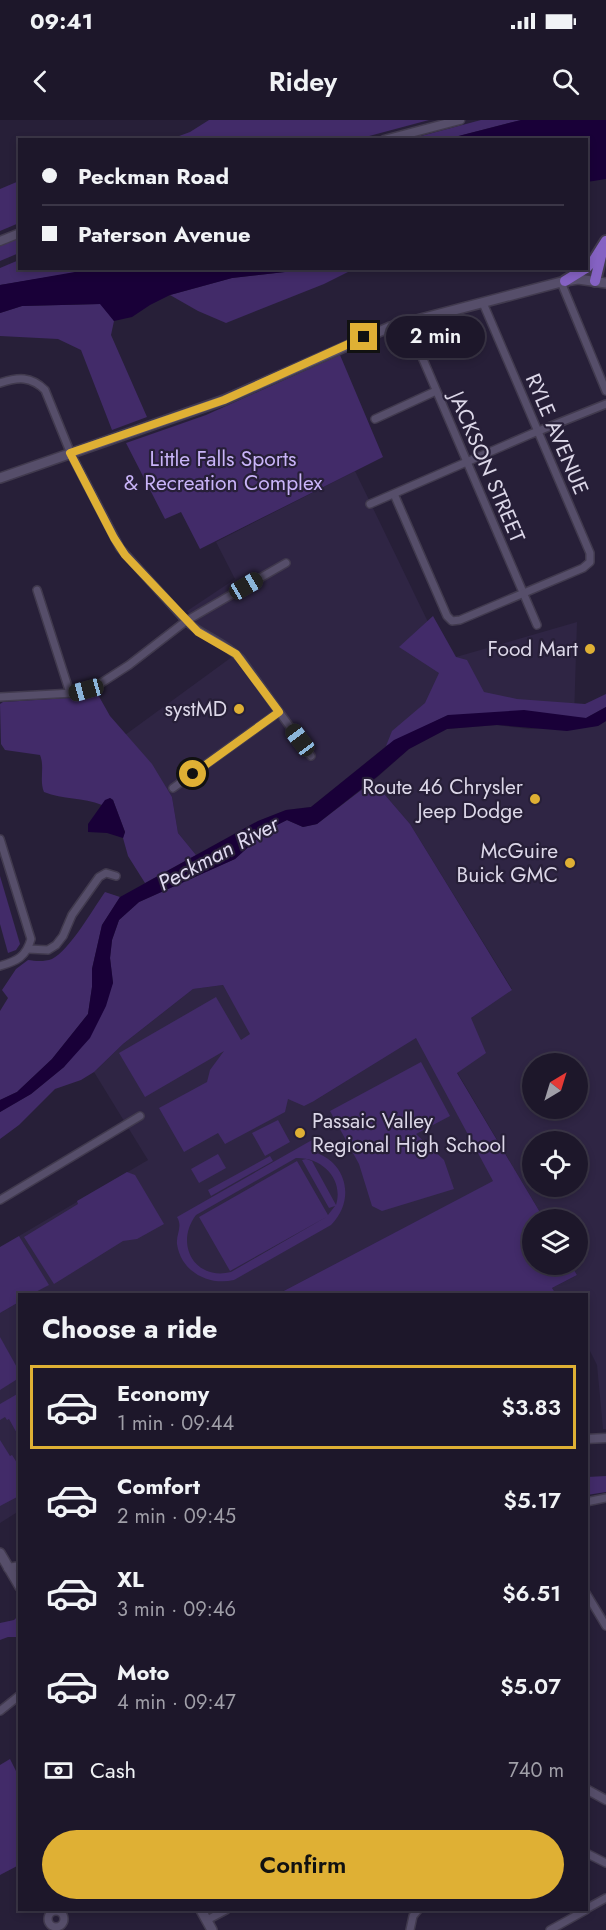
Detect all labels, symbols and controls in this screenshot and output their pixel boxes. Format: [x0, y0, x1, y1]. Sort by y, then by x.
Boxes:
text: 09:41 [30, 5, 93, 37]
text: Ridey [269, 62, 337, 101]
icon: back [24, 65, 57, 98]
icon: search [549, 65, 582, 98]
text: Peckman Road [78, 160, 229, 192]
text: Paterson Avenue [78, 218, 251, 250]
callout: 2 min [385, 316, 484, 358]
text: 2 min [410, 322, 461, 351]
route end [350, 323, 377, 350]
street label: RYLE AVENUE [518, 369, 596, 499]
street label: JACKSON STREET [441, 384, 532, 547]
park label: Little Falls Sports & Recreation Complex [124, 444, 322, 498]
car [226, 569, 266, 603]
place label: Food Mart [488, 634, 578, 664]
marker: Food Mart [583, 642, 597, 656]
car [66, 677, 106, 703]
place label: systMD [165, 694, 227, 724]
marker: systMD [232, 702, 246, 716]
car [282, 720, 318, 760]
route start [179, 760, 206, 787]
place label: Route 46 Chrysler Jeep Dodge [362, 772, 524, 826]
marker: Route 46 Chrysler Jeep Dodge [528, 792, 542, 806]
water label: Peckman River [152, 807, 286, 898]
place label: McGuire Buick GMC [457, 836, 558, 890]
marker: McGuire Buick GMC [563, 856, 577, 870]
north arrow [522, 1053, 588, 1119]
map controls [522, 1053, 588, 1275]
place label: Passaic Valley Regional High School [312, 1106, 506, 1160]
marker: Passaic Valley Regional High School [293, 1126, 307, 1140]
button: locate [522, 1131, 588, 1197]
button: layers [522, 1209, 588, 1275]
text: Choose a ride [42, 1309, 217, 1348]
text: Economy [117, 1377, 209, 1409]
icon: car [45, 1380, 99, 1434]
text: $3.83 [501, 1391, 561, 1423]
text: 1 min · 09:44 [117, 1409, 234, 1438]
text: Comfort [117, 1470, 200, 1502]
icon: car [45, 1473, 99, 1527]
text: $5.17 [503, 1484, 561, 1516]
text: 2 min · 09:45 [117, 1502, 236, 1531]
text: XL [117, 1563, 144, 1595]
icon: car [45, 1566, 99, 1620]
text: $6.51 [502, 1577, 561, 1609]
text: 3 min · 09:46 [117, 1595, 236, 1624]
text: Moto [117, 1656, 170, 1688]
icon: car [45, 1659, 99, 1713]
text: $5.07 [500, 1670, 561, 1702]
text: 4 min · 09:47 [117, 1688, 236, 1717]
icon: cash [42, 1754, 75, 1787]
text: Cash [90, 1754, 136, 1786]
text: 740 m [508, 1756, 564, 1785]
button: Confirm [42, 1830, 564, 1899]

